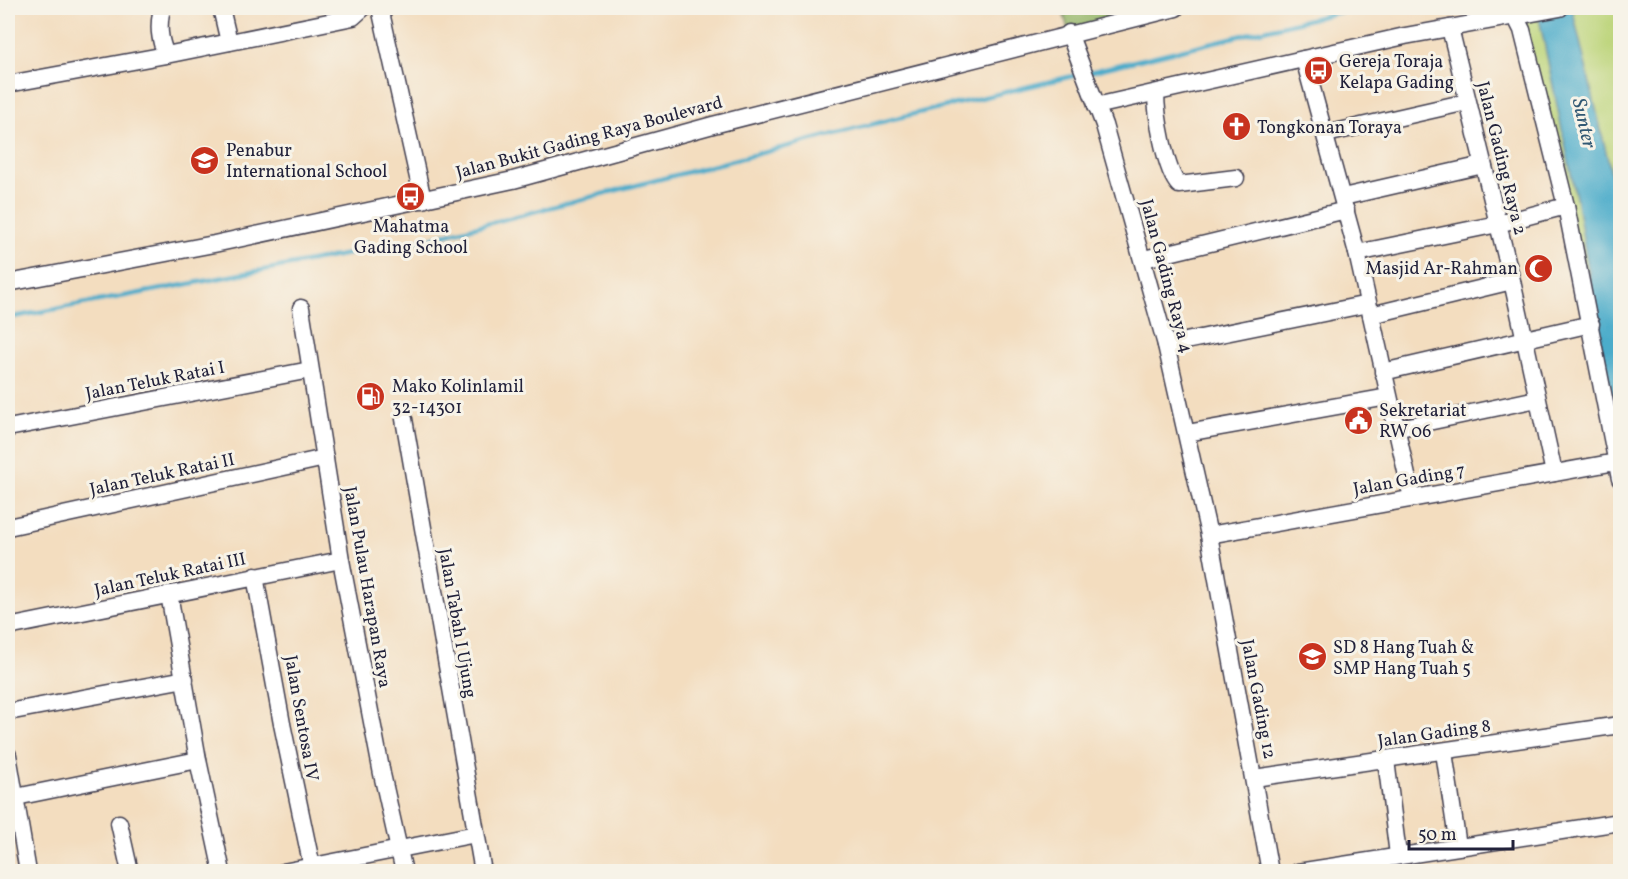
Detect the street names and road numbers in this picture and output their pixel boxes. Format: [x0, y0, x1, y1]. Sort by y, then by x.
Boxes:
street label: Jalan Gading Raya 2 [1469, 79, 1532, 238]
street label: Jalan Bukit Gading Raya Boulevard [453, 91, 726, 186]
street label: Jalan Gading Raya 4 [1133, 197, 1198, 356]
street label: Jalan Teluk Ratai I [83, 356, 227, 407]
street label: Jalan Teluk Ratai II [87, 448, 237, 503]
street label: Jalan Gading 7 [1351, 458, 1467, 503]
street label: Jalan Pulau Harapan Raya [336, 484, 397, 690]
street label: Jalan Tabah I Ujung [431, 546, 482, 700]
street label: Jalan Teluk Ratai III [92, 547, 248, 604]
street label: Jalan Gading 12 [1234, 637, 1281, 761]
street label: Jalan Sentosa IV [277, 653, 324, 783]
street label: Jalan Gading 8 [1376, 714, 1492, 755]

